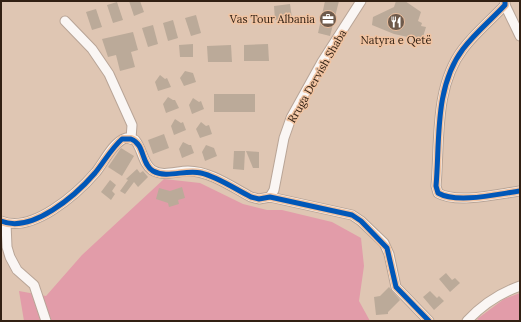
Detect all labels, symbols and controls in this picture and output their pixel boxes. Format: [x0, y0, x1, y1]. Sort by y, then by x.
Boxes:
office icon: Vas Tour Albania [318, 9, 338, 29]
place label: Vas Tour Albania [229, 12, 315, 26]
restaurant icon: Natyra e Qetë [386, 12, 406, 32]
street label: Rruga Dervish Shaba [285, 26, 350, 125]
place label: Natyra e Qetë [361, 33, 431, 47]

